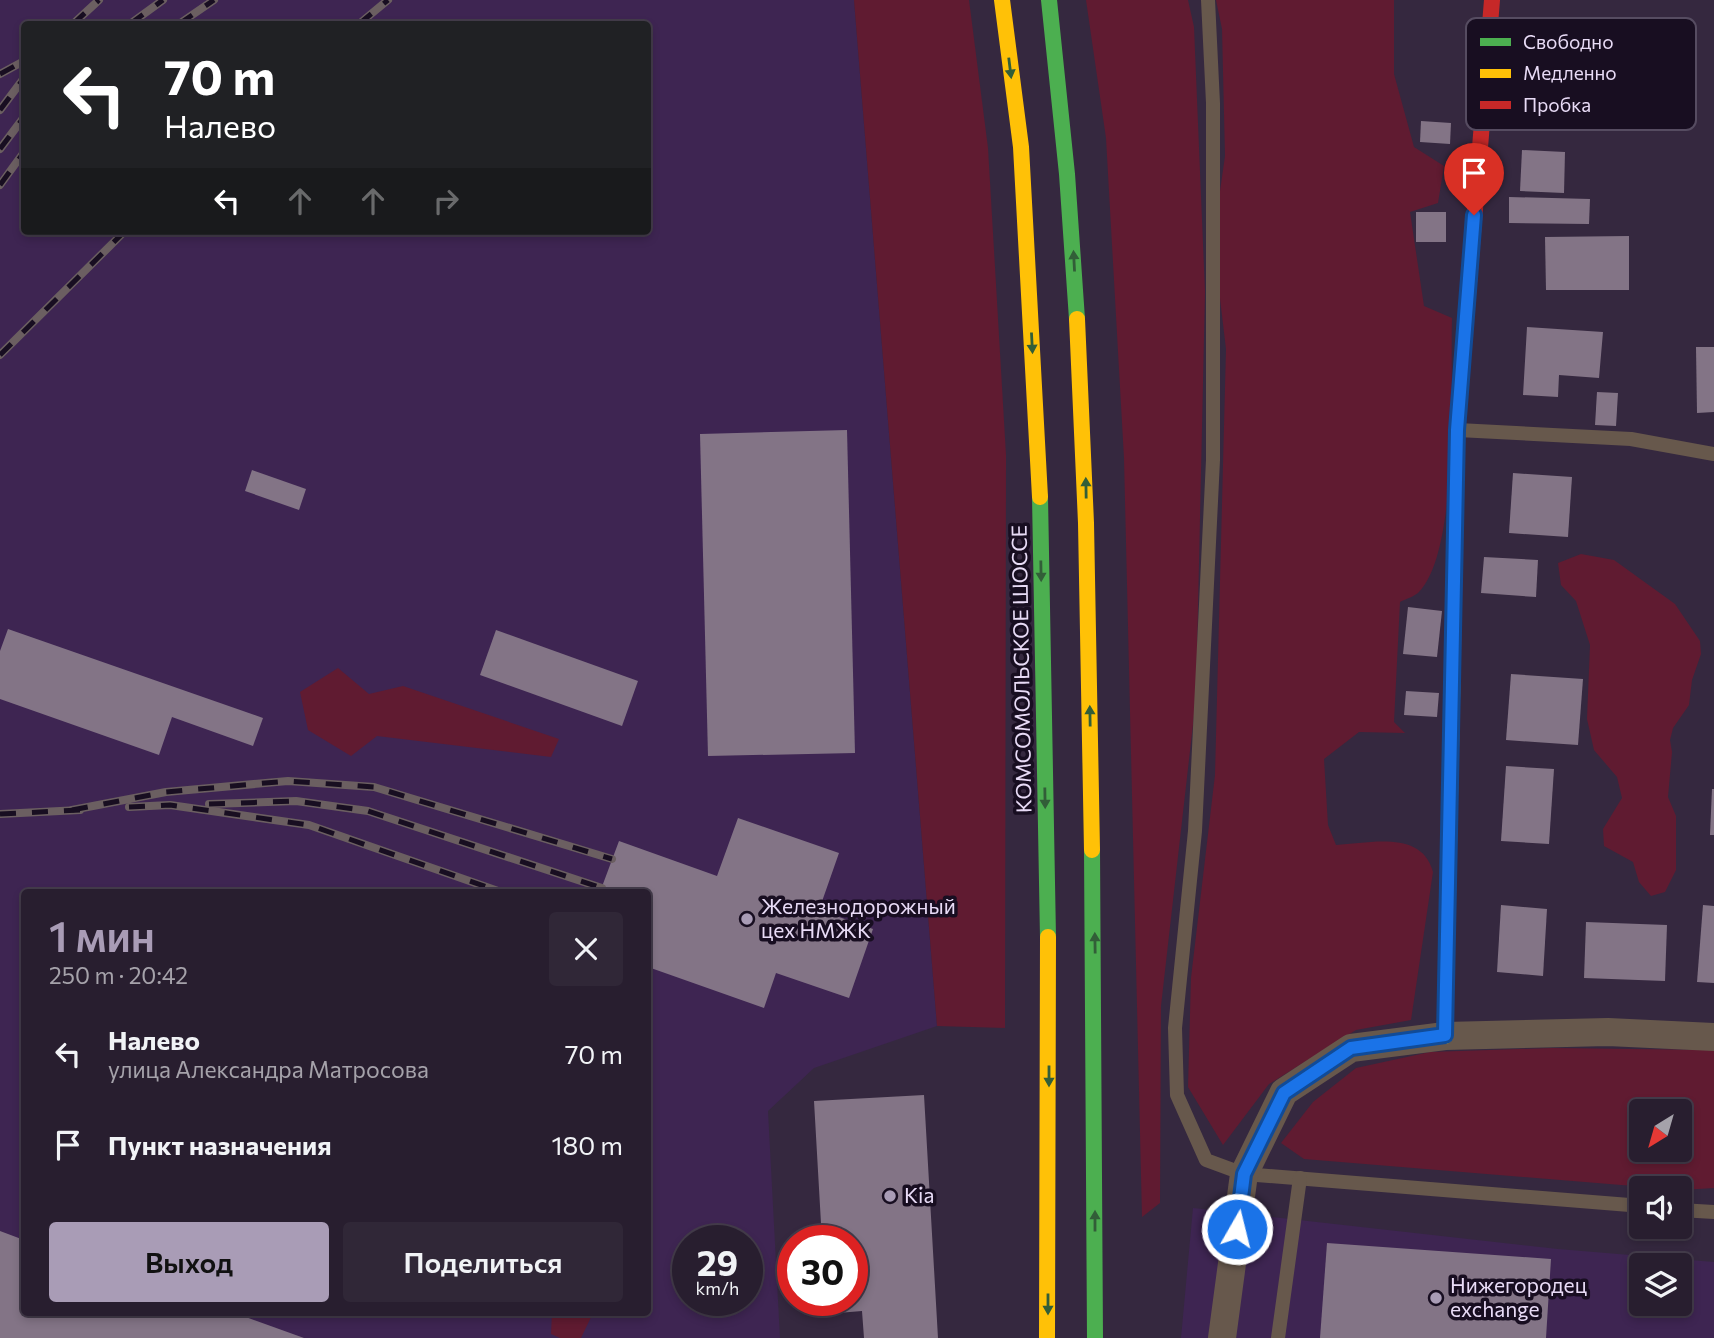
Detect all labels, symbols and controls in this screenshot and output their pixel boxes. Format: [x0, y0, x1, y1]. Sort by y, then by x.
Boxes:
legend [1466, 18, 1696, 130]
text: Свободно [1523, 30, 1613, 53]
text: 70 m [164, 45, 275, 105]
icon: left [49, 49, 140, 140]
one-way arrow [1005, 57, 1016, 79]
text: Медленно [1523, 61, 1617, 84]
text: Пробка [1523, 93, 1591, 116]
text: Налево [164, 105, 276, 145]
pin [1444, 143, 1504, 215]
icon: arrive [1455, 154, 1493, 192]
icon: left [208, 182, 246, 220]
icon: ahead [281, 182, 319, 220]
icon: ahead [354, 182, 392, 220]
icon: right [427, 182, 465, 220]
one-way arrow [1068, 250, 1079, 272]
one-way arrow [1027, 332, 1038, 354]
one-way arrow [1080, 477, 1092, 499]
street label: КОМСОМОЛЬСКОЕ ШОССЕ [1005, 525, 1036, 813]
one-way arrow [1035, 560, 1047, 582]
one-way arrow [1085, 704, 1096, 726]
one-way arrow [1039, 787, 1051, 809]
place label: Железнодорожный цех НМЖК [761, 893, 956, 942]
text: 1 мин [49, 909, 155, 961]
marker: Железнодорожный цех НМЖК [739, 911, 755, 927]
button: close [549, 912, 623, 986]
one-way arrow [1089, 932, 1101, 954]
text: 250 m · 20:42 [49, 961, 188, 989]
text: Налево [108, 1024, 200, 1055]
icon: left [49, 1035, 87, 1073]
text: 70 m [565, 1038, 623, 1069]
text: улица Александра Матросова [108, 1055, 429, 1083]
one-way arrow [1043, 1065, 1055, 1087]
north arrow [1629, 1099, 1692, 1162]
map controls [1629, 1099, 1692, 1316]
icon: arrive [49, 1126, 87, 1164]
text: Пункт назначения [108, 1129, 332, 1160]
text: 180 m [551, 1129, 623, 1160]
button: sound [1629, 1176, 1692, 1239]
place label: Kia [904, 1182, 934, 1207]
marker: Kia [882, 1188, 898, 1204]
position arrow [1200, 1192, 1274, 1266]
one-way arrow [1089, 1210, 1101, 1232]
button: Выход [49, 1222, 329, 1302]
button: Поделиться [343, 1222, 623, 1302]
speed limit sign: 30 [777, 1225, 868, 1316]
text: 29 [697, 1240, 738, 1283]
button: layers [1629, 1253, 1692, 1316]
place label: Нижегородец exchange [1450, 1272, 1587, 1321]
text: km/h [696, 1277, 739, 1299]
marker: Нижегородец exchange [1428, 1290, 1444, 1306]
one-way arrow [1042, 1293, 1054, 1315]

